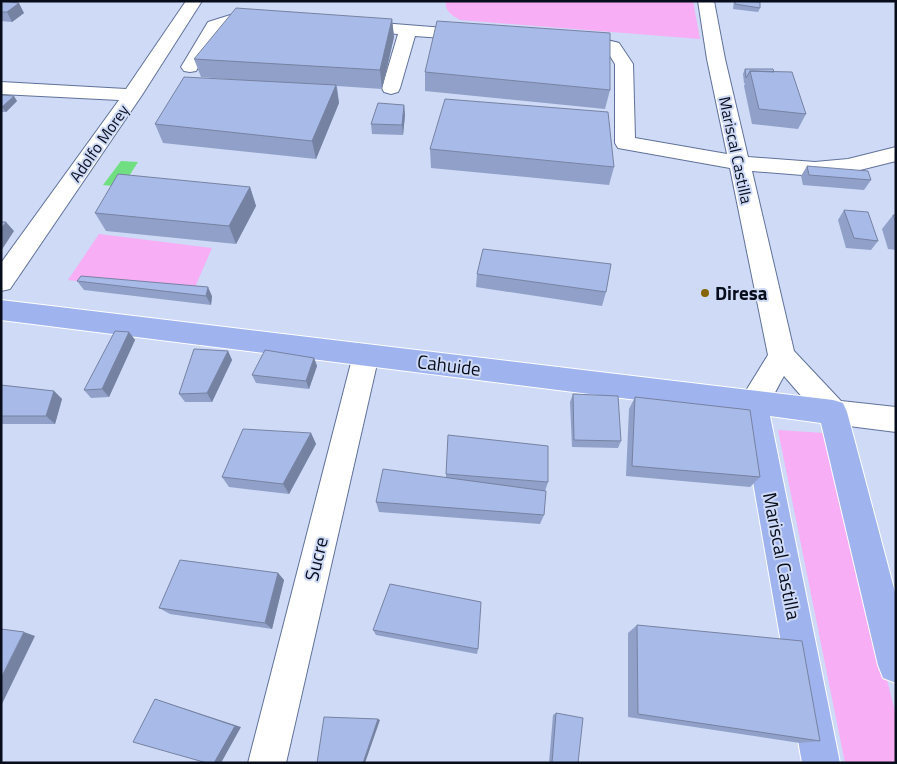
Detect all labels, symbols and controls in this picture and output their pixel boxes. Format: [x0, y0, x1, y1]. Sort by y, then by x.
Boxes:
street label: Mariscal Castilla [713, 94, 759, 206]
street label: Adolfo Morey [63, 99, 135, 187]
place label: Diresa [715, 278, 768, 307]
marker: Diresa [699, 287, 711, 299]
street label: Cahuide [416, 346, 483, 383]
street label: Mariscal Castilla [756, 490, 809, 623]
street label: Sucre [296, 534, 335, 584]

